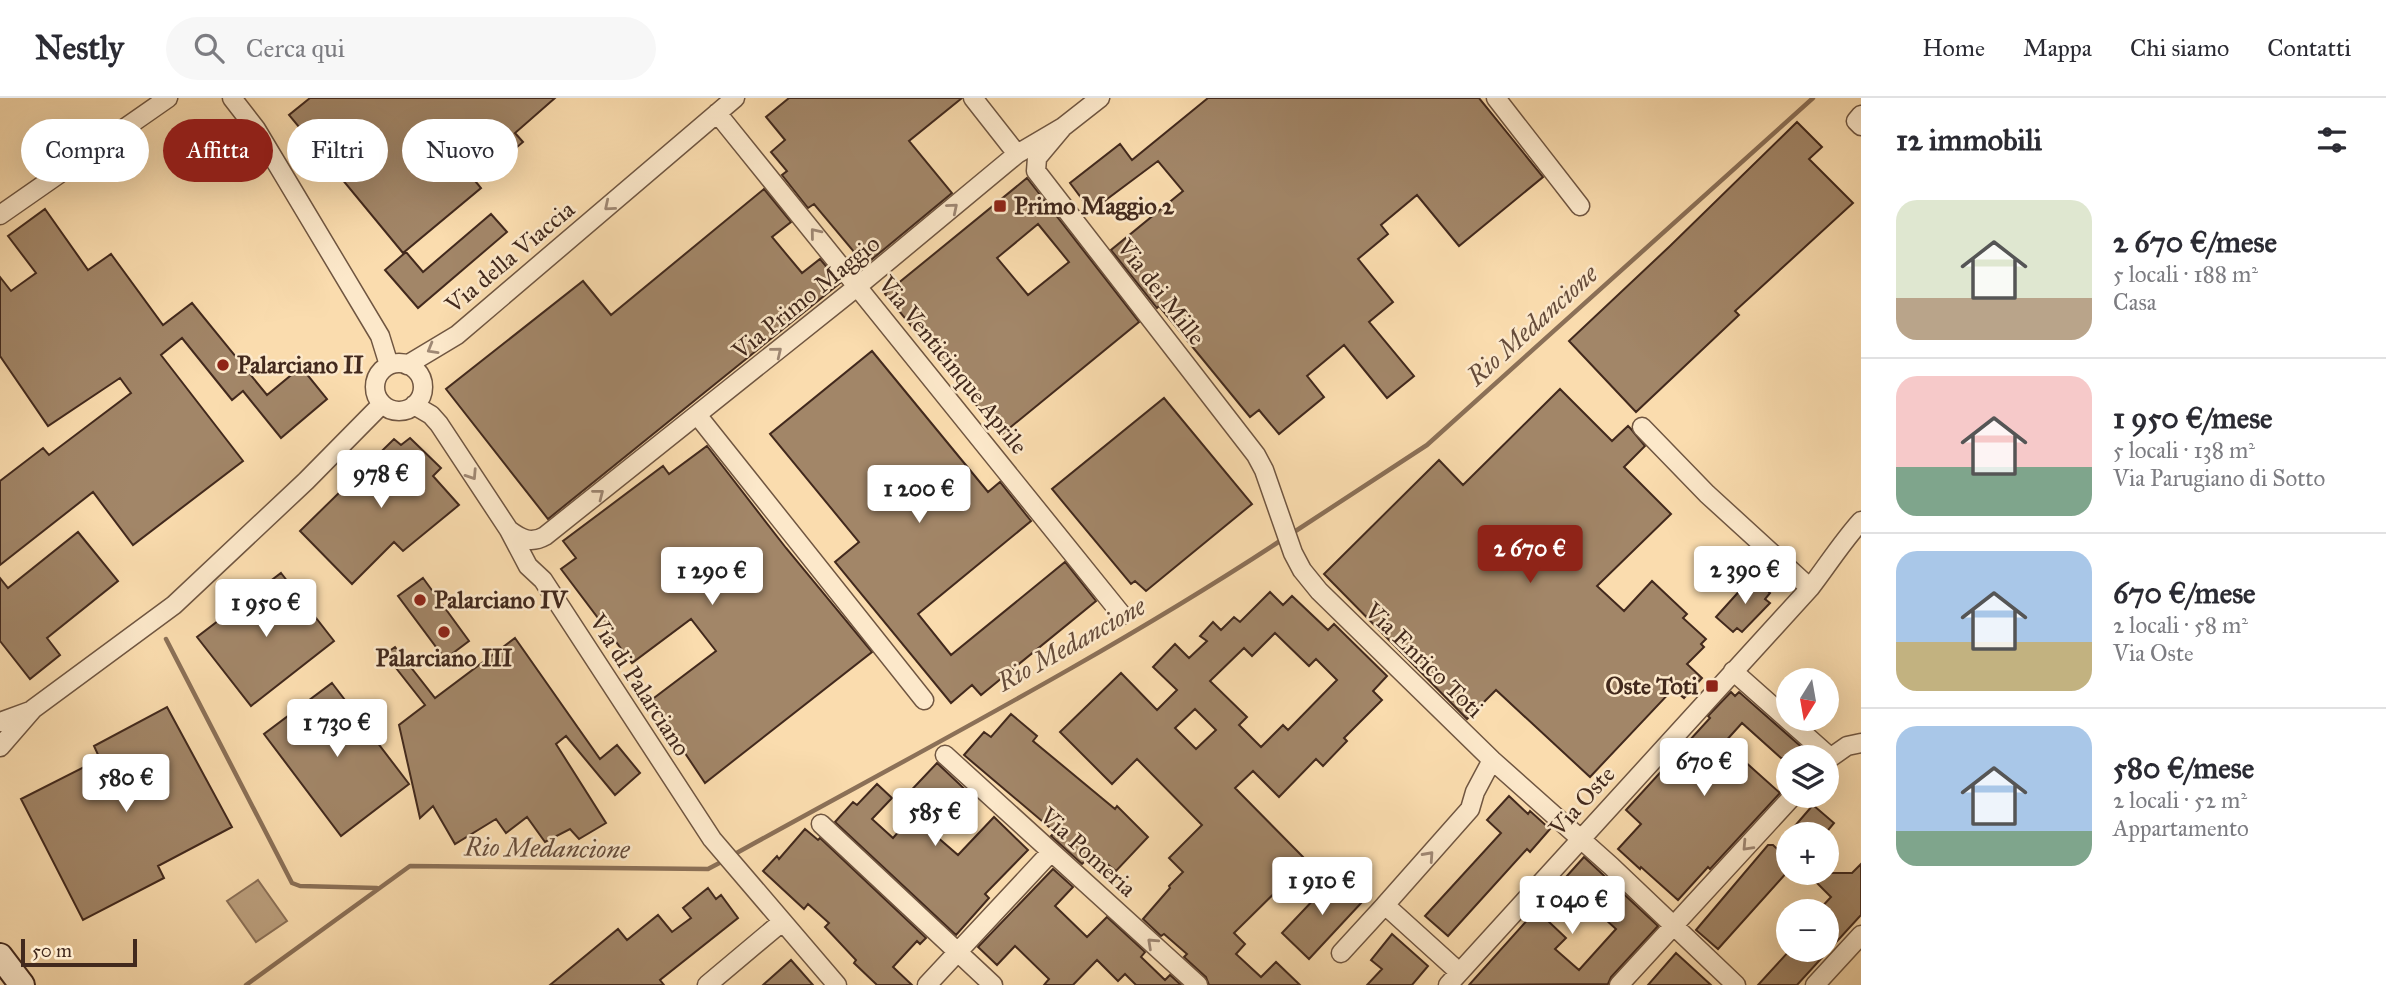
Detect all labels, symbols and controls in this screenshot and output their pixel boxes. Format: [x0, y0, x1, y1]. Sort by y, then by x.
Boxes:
search box [166, 17, 656, 80]
text: Nestly [35, 28, 124, 68]
icon: search [190, 29, 228, 67]
text: Cerca qui [246, 32, 345, 64]
text: Home [1922, 33, 1985, 63]
text: Mappa [2023, 33, 2092, 63]
text: Chi siamo [2130, 33, 2229, 63]
text: Contatti [2267, 33, 2351, 63]
chip: Compra [21, 119, 149, 182]
chip: Affitta [163, 119, 273, 182]
chip: Filtri [287, 119, 388, 182]
chip: Nuovo [402, 119, 518, 182]
icon: filters [2313, 121, 2351, 159]
text: 12 immobili [1896, 122, 2042, 158]
place label: Primo Maggio 2 [1014, 191, 1175, 221]
street label: Via della Viaccia [439, 194, 581, 320]
one-way arrow [604, 198, 617, 210]
marker: Primo Maggio 2 [992, 198, 1008, 214]
one-way arrow [944, 204, 957, 216]
text: 2 670 €/mese [2113, 224, 2277, 260]
street label: Via Primo Maggio [725, 228, 886, 366]
icon: home [1952, 228, 2036, 312]
one-way arrow [811, 229, 824, 241]
street label: Via dei Mille [1110, 232, 1212, 351]
water label: Rio Medancione [1459, 257, 1605, 393]
text: 5 locali · 188 m² [2113, 260, 2258, 288]
street label: Via Venticinque Aprile [871, 269, 1034, 460]
text: Casa [2113, 288, 2157, 316]
one-way arrow [427, 341, 440, 354]
one-way arrow [769, 348, 781, 361]
place label: Palarciano II [237, 350, 364, 380]
marker: Palarciano II [215, 357, 231, 373]
text: 1 950 €/mese [2113, 400, 2273, 436]
icon: home [1952, 404, 2036, 488]
text: 5 locali · 138 m² [2113, 436, 2255, 464]
pin: 978 € [332, 450, 430, 510]
text: 978 € [353, 459, 409, 487]
text: Via Parugiano di Sotto [2113, 464, 2325, 492]
pin: 1 200 € [854, 466, 984, 525]
one-way arrow [464, 467, 476, 480]
text: 1 200 € [883, 474, 955, 502]
one-way arrow [591, 490, 604, 503]
pin: 2 670 € [1465, 526, 1595, 585]
text: 2 670 € [1494, 534, 1566, 562]
pin: 2 390 € [1680, 546, 1810, 606]
pin: 1 290 € [647, 547, 777, 607]
text: 2 390 € [1710, 555, 1780, 583]
text: 1 290 € [677, 556, 747, 584]
text: 670 €/mese [2113, 575, 2256, 611]
icon: home [1952, 579, 2036, 663]
pin: 1 950 € [201, 580, 331, 639]
place label: Palarciano IV [434, 585, 569, 615]
text: 1 950 € [231, 588, 301, 616]
water label: Rio Medancione [990, 589, 1152, 698]
marker: Palarciano IV [412, 592, 428, 608]
street label: Via Enrico Toti [1358, 595, 1490, 724]
street label: Via di Palarciano [582, 607, 697, 762]
text: 2 locali · 58 m² [2113, 611, 2248, 639]
marker: Palarciano III [436, 624, 452, 640]
text: Via Oste [2113, 639, 2194, 667]
place label: Palarciano III [375, 643, 513, 673]
north arrow [1776, 668, 1839, 732]
map controls [1776, 668, 1839, 962]
place label: Oste Toti [1605, 671, 1698, 701]
marker: Oste Toti [1704, 678, 1720, 694]
pin: 1 730 € [272, 700, 402, 759]
text: 1 730 € [303, 708, 371, 736]
pin: 670 € [1655, 738, 1753, 798]
button: layers [1776, 745, 1839, 808]
text: 670 € [1676, 747, 1732, 775]
text: 580 €/mese [2113, 750, 2254, 786]
pin: 580 € [77, 754, 175, 814]
icon: home [1952, 754, 2036, 838]
street label: Via Oste [1542, 760, 1621, 843]
text: 580 € [98, 763, 154, 791]
text: 2 locali · 52 m² [2113, 786, 2247, 814]
pin: 585 € [886, 788, 984, 848]
text: 585 € [909, 797, 961, 825]
street label: Via Pomeria [1033, 800, 1143, 904]
text: Appartamento [2113, 814, 2249, 842]
button: + [1776, 822, 1839, 885]
water label: Rio Medancione [463, 831, 631, 865]
one-way arrow [1743, 838, 1755, 851]
one-way arrow [1420, 851, 1433, 864]
pin: 1 910 € [1257, 858, 1387, 917]
text: 1 910 € [1288, 866, 1356, 894]
pin: 1 040 € [1507, 876, 1637, 936]
text: 1 040 € [1536, 885, 1608, 913]
button: − [1776, 899, 1839, 962]
scale bar [21, 936, 136, 968]
text: 50 m [32, 939, 72, 962]
one-way arrow [1147, 939, 1160, 952]

